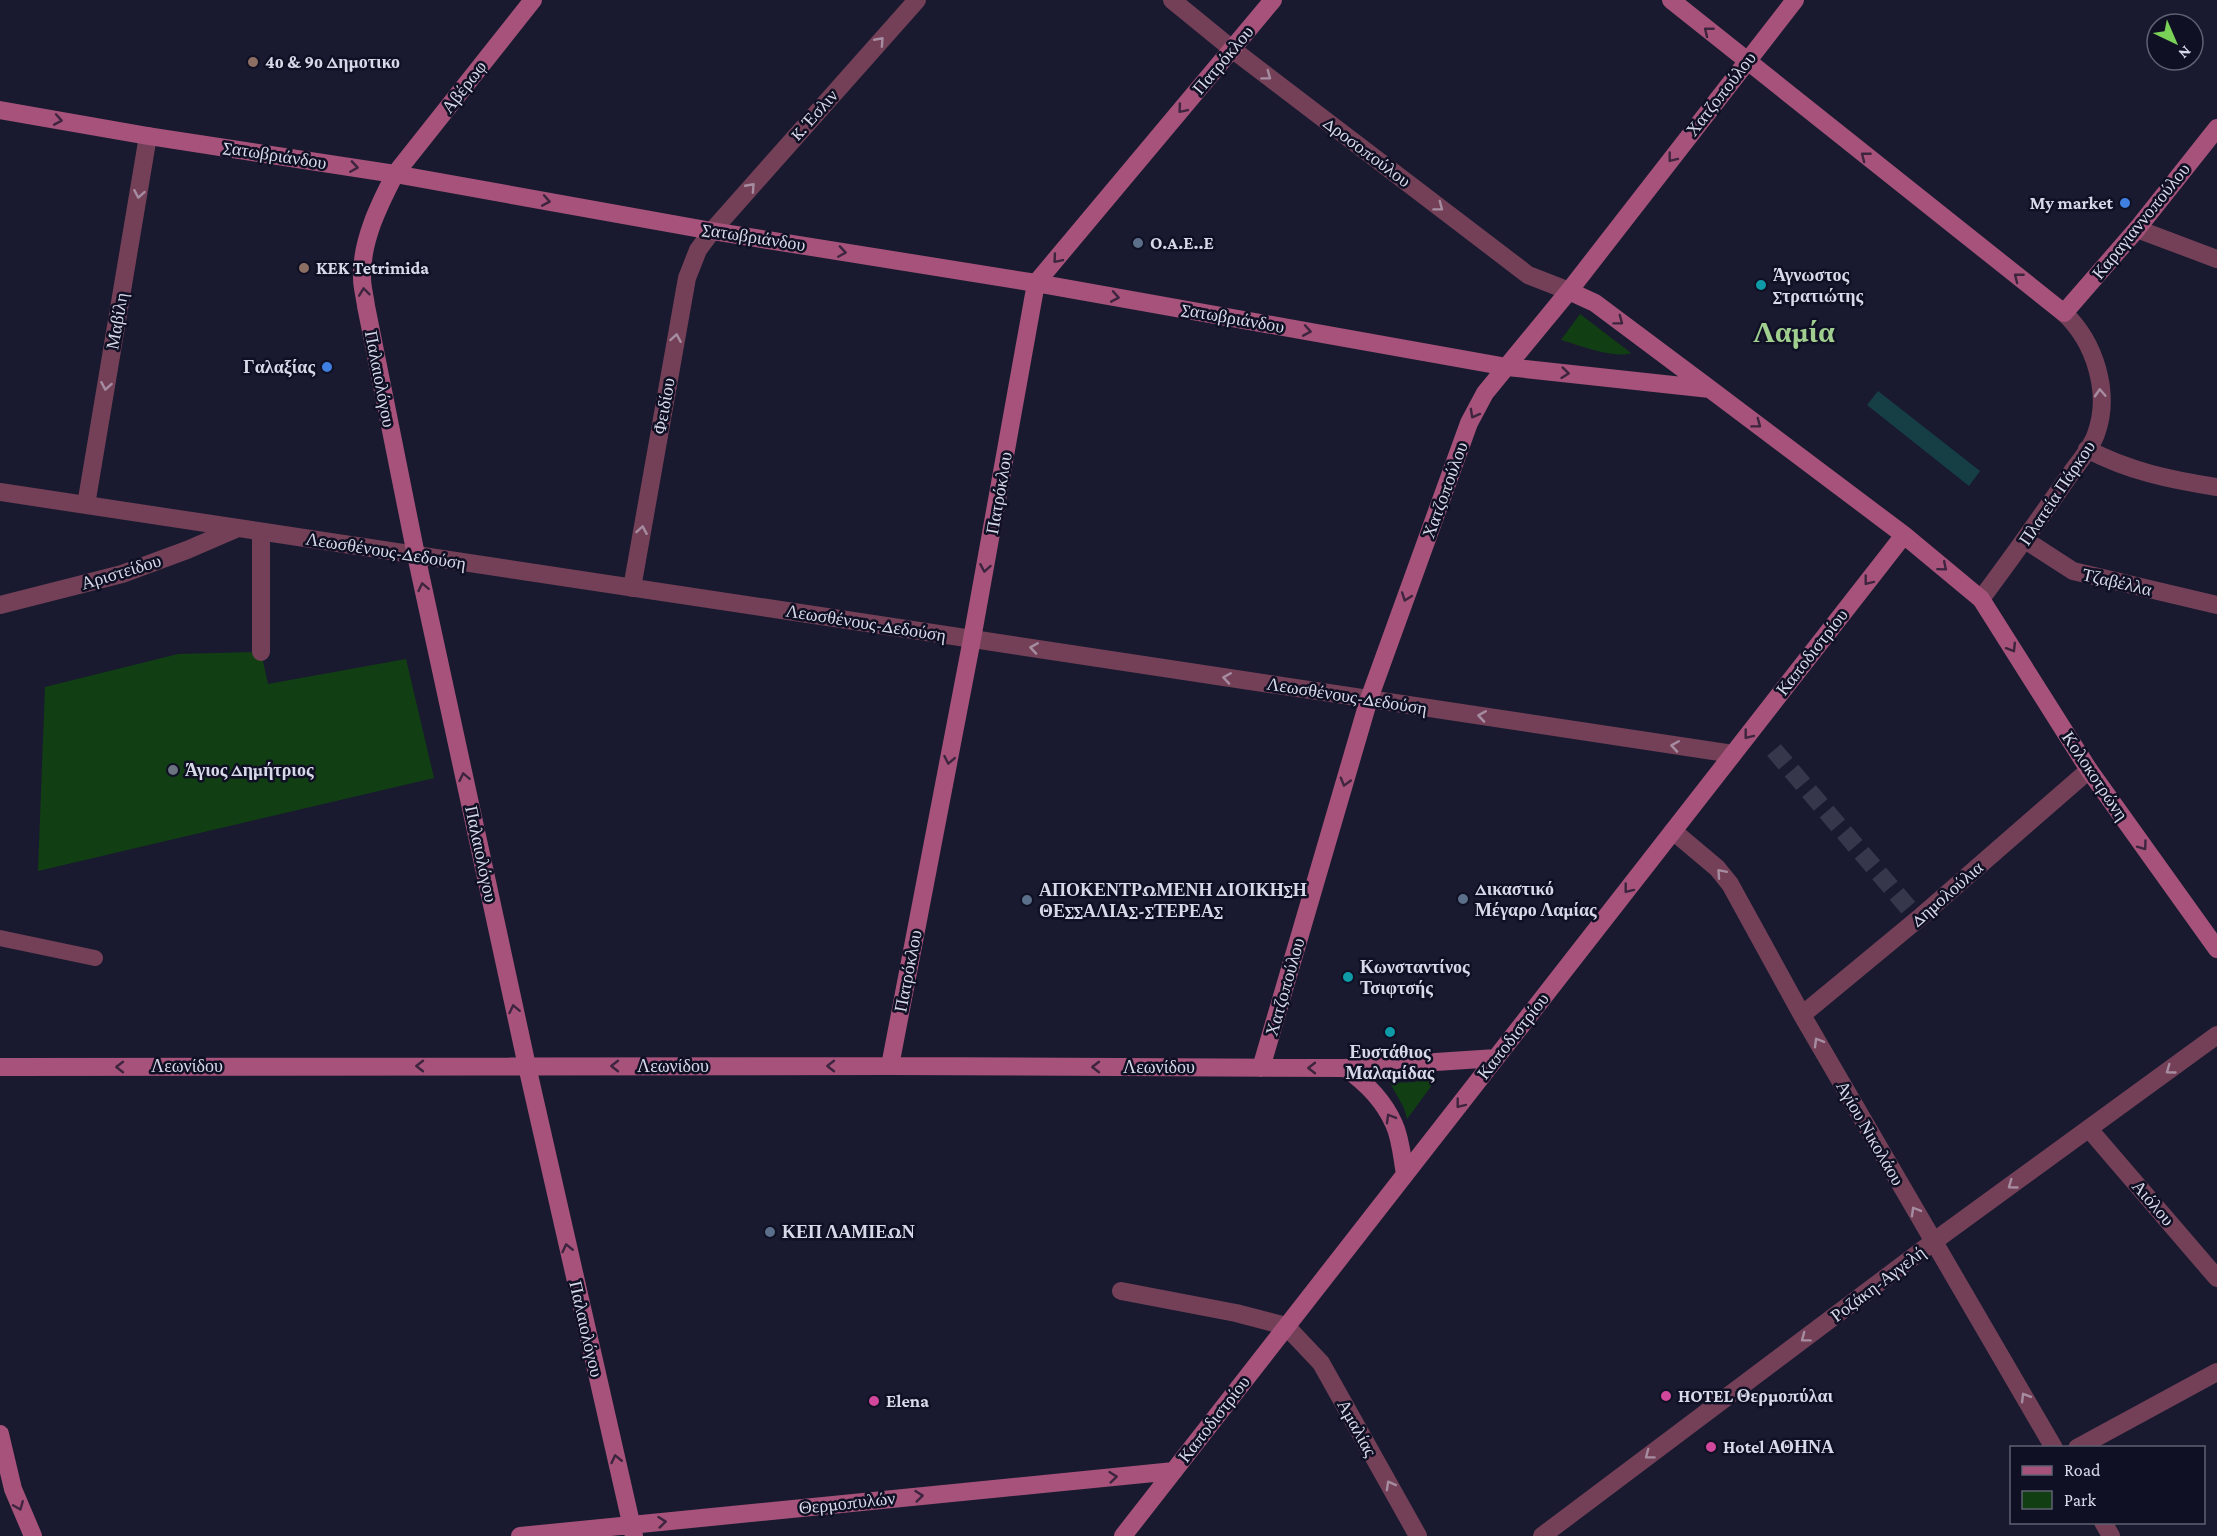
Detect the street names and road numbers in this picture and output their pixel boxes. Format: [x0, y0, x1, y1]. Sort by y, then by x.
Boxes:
street label: Πατρόκλου [1189, 22, 1258, 98]
street label: Χατζοπούλου [1682, 48, 1760, 140]
street label: Αβέρωφ [437, 57, 491, 117]
street label: K. Έσλιν [786, 85, 842, 145]
street label: Δροσοπούλου [1320, 113, 1415, 191]
street label: Σατωβριάνδου [222, 137, 328, 173]
street label: Καραγιαννοπούλου [2088, 159, 2194, 283]
street label: Σατωβριάνδου [701, 219, 807, 255]
street label: Μαβίλη [102, 291, 132, 351]
street label: Σατωβριάνδου [1180, 299, 1286, 337]
street label: Παλαιολόγου [361, 329, 399, 429]
street label: Φειδίου [649, 376, 679, 436]
street label: Πλατεία Πάρκου [2015, 437, 2099, 549]
street label: Χατζοπούλου [1418, 439, 1472, 541]
street label: Πατρόκλου [982, 450, 1016, 536]
street label: Λεωσθένους-Δεδούση [304, 528, 468, 574]
street label: Αριστείδου [79, 550, 163, 594]
street label: Τζαβέλλα [2080, 564, 2154, 600]
street label: Λεωσθένους-Δεδούση [784, 600, 948, 646]
street label: Καποδιστρίου [1772, 605, 1852, 699]
street label: Λεωσθένους-Δεδούση [1265, 673, 1429, 719]
street label: Κολοκοτρώνη [2058, 728, 2132, 824]
street label: Παλαιολόγου [461, 804, 501, 904]
street label: Δημολούλια [1907, 857, 1987, 931]
street label: Πατρόκλου [890, 928, 926, 1014]
street label: Χατζοπούλου [1261, 936, 1309, 1038]
street label: Καποδιστρίου [1473, 989, 1553, 1083]
street label: Λεωνίδου [151, 1056, 223, 1076]
street label: Λεωνίδου [637, 1056, 709, 1076]
street label: Λεωνίδου [1123, 1057, 1195, 1077]
street label: Αγίου Νικολάου [1832, 1077, 1908, 1189]
street label: Αιόλου [2128, 1176, 2178, 1230]
street label: Ροζάκη-Αγγελή [1827, 1242, 1929, 1326]
street label: Παλαιολόγου [565, 1279, 607, 1379]
street label: Καποδιστρίου [1174, 1372, 1254, 1466]
street label: Αμαλίας [1333, 1396, 1381, 1460]
street label: Θερμοπυλών [798, 1488, 896, 1518]

